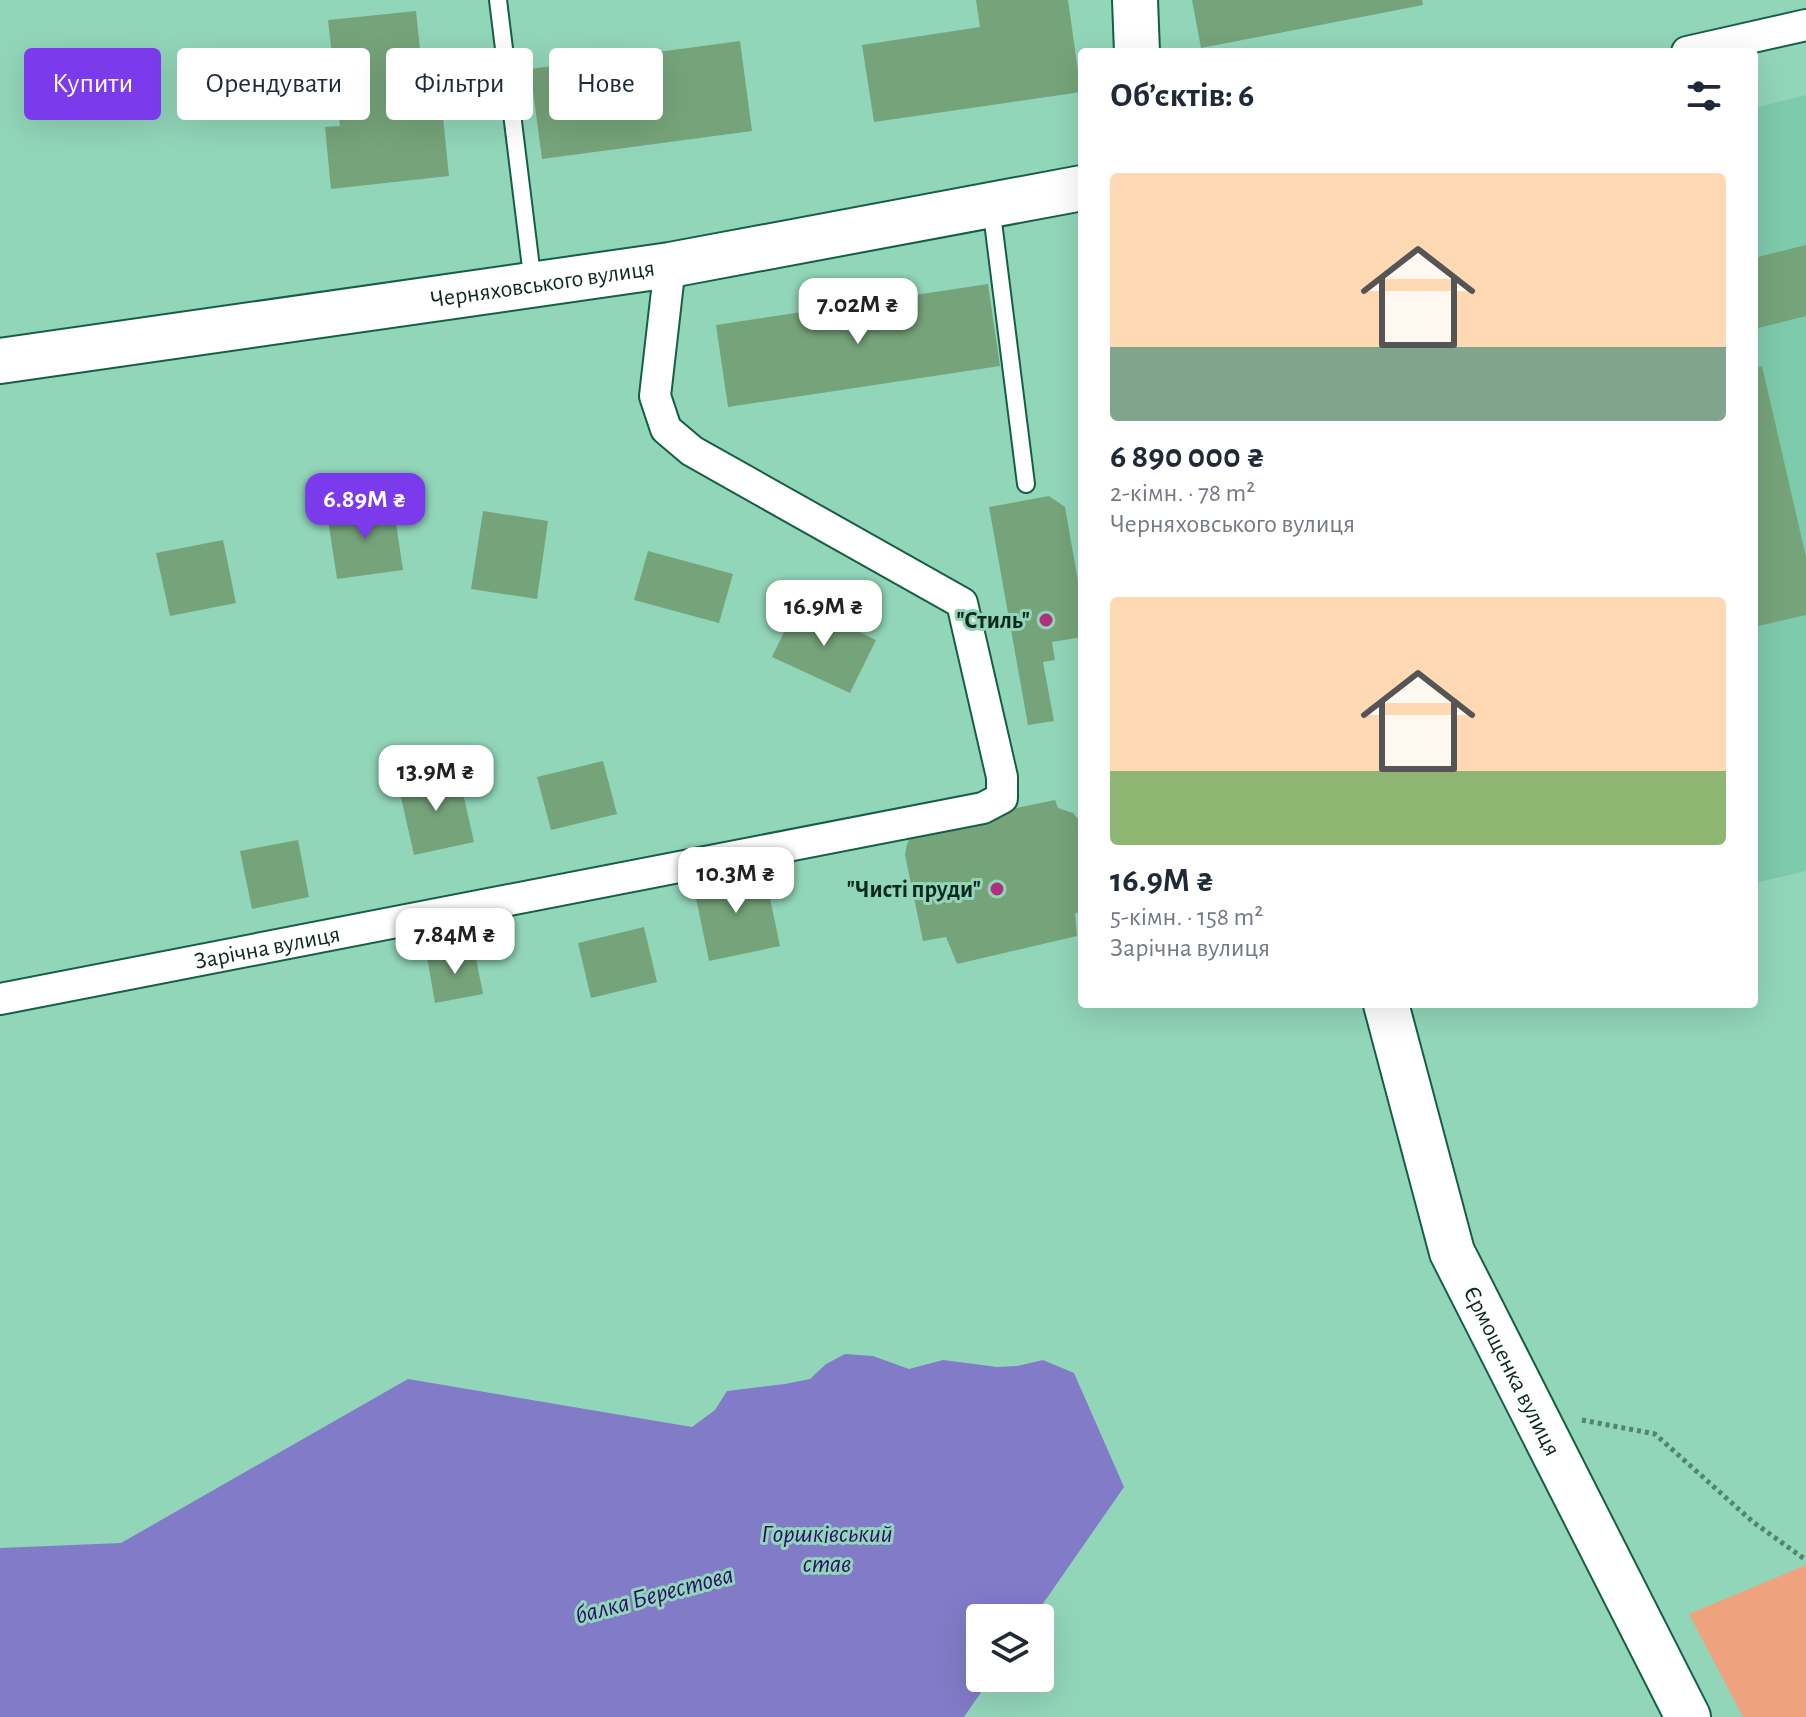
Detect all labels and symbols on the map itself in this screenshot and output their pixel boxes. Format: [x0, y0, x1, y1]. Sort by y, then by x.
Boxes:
street label: Черняховського вулиця [429, 256, 656, 312]
pin: 7.02M ₴ [784, 278, 932, 346]
pin: 6.89M ₴ [291, 473, 439, 541]
pin: 16.9M ₴ [750, 580, 898, 648]
place label: "Стиль" [956, 609, 1030, 633]
marker: "Стиль" [1037, 611, 1055, 629]
pin: 13.9M ₴ [362, 745, 510, 813]
pin: 10.3M ₴ [662, 847, 810, 915]
place label: "Чисті пруди" [847, 878, 981, 902]
marker: "Чисті пруди" [988, 880, 1006, 898]
pin: 7.84M ₴ [381, 908, 529, 976]
street label: Зарічна вулиця [192, 922, 342, 974]
street label: Єрмощенка вулиця [1458, 1283, 1564, 1460]
water label: Горшківський став [761, 1521, 893, 1577]
water label: балка Берестова [572, 1561, 736, 1629]

